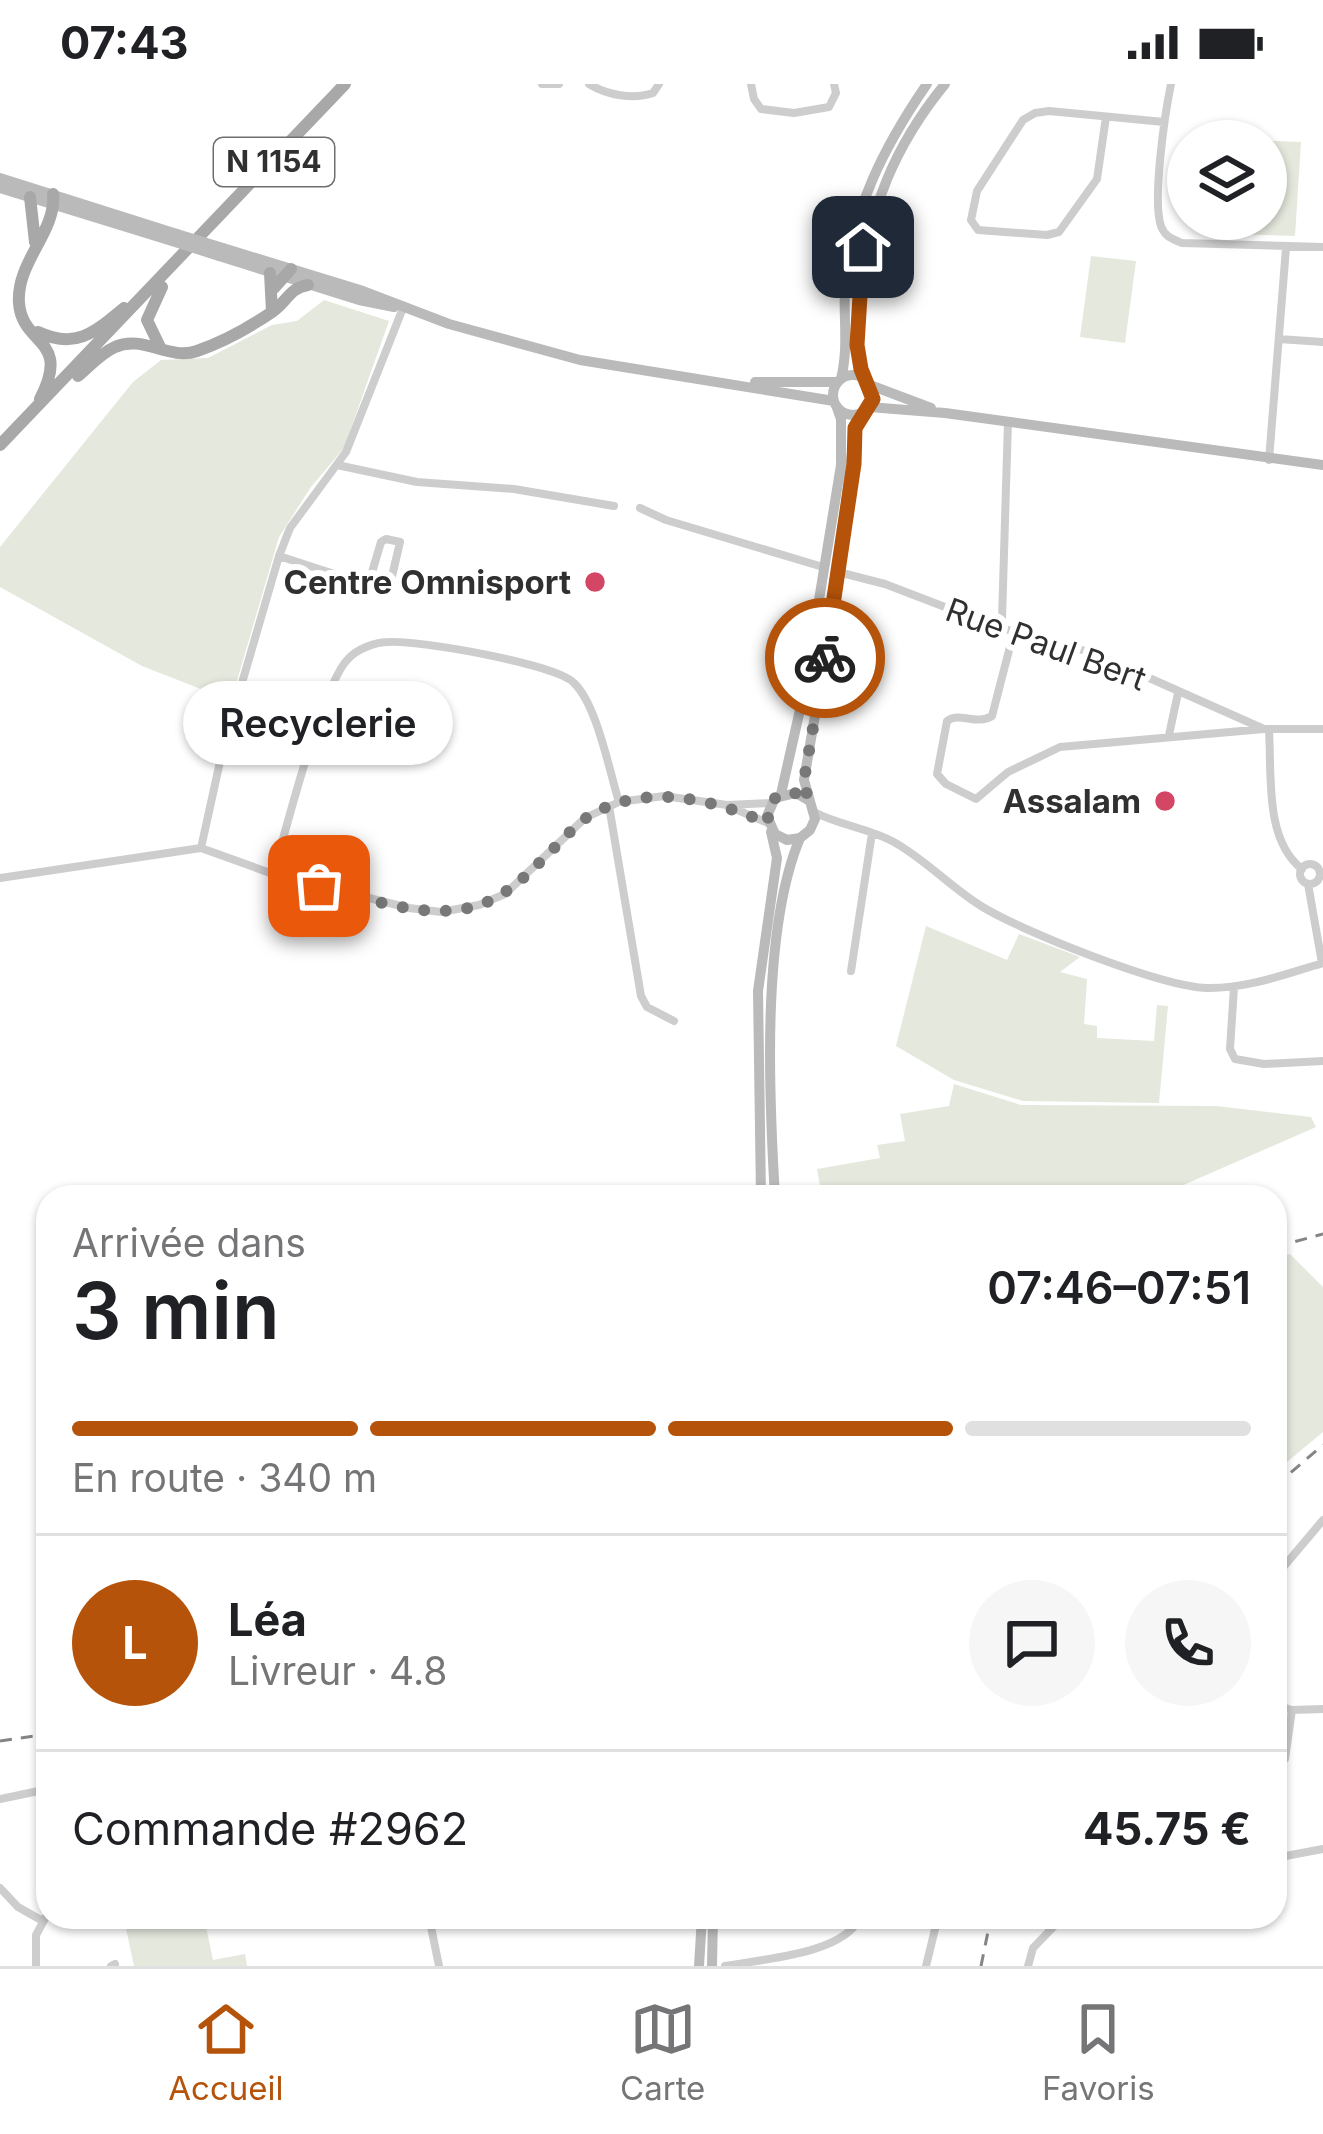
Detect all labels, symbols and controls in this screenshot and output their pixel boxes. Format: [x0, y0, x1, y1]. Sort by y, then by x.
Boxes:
text: 07:43 [60, 15, 189, 70]
map controls [1167, 120, 1287, 240]
button: layers [1167, 120, 1287, 240]
road number: N 1154 [214, 138, 334, 186]
pin [812, 196, 914, 298]
icon: home [830, 214, 896, 280]
place label: Centre Omnisport [283, 562, 571, 602]
marker: Centre Omnisport [582, 569, 608, 595]
street label: Rue Paul Bert [940, 589, 1152, 699]
courier [765, 598, 885, 718]
icon: bike [792, 625, 858, 691]
callout: Recyclerie [184, 682, 454, 766]
text: Recyclerie [219, 699, 417, 746]
place label: Assalam [1002, 781, 1141, 821]
marker: Assalam [1152, 788, 1178, 814]
pin [268, 835, 370, 937]
icon: bag [286, 853, 352, 919]
text: Arrivée dans [72, 1219, 306, 1266]
text: 07:46–07:51 [987, 1260, 1251, 1315]
text: 3 min [72, 1263, 280, 1358]
text: En route · 340 m [72, 1454, 377, 1501]
button: chat [969, 1580, 1095, 1706]
button: phone [1125, 1580, 1251, 1706]
text: Léa [228, 1592, 307, 1647]
text: L [122, 1615, 148, 1670]
text: Livreur · 4.8 [228, 1647, 447, 1694]
text: Commande #2962 [72, 1801, 468, 1856]
text: 45.75 € [1083, 1801, 1251, 1856]
tab: Accueil [168, 1996, 284, 2108]
tab: Carte [620, 1996, 705, 2108]
tab: Favoris [1042, 1996, 1155, 2108]

